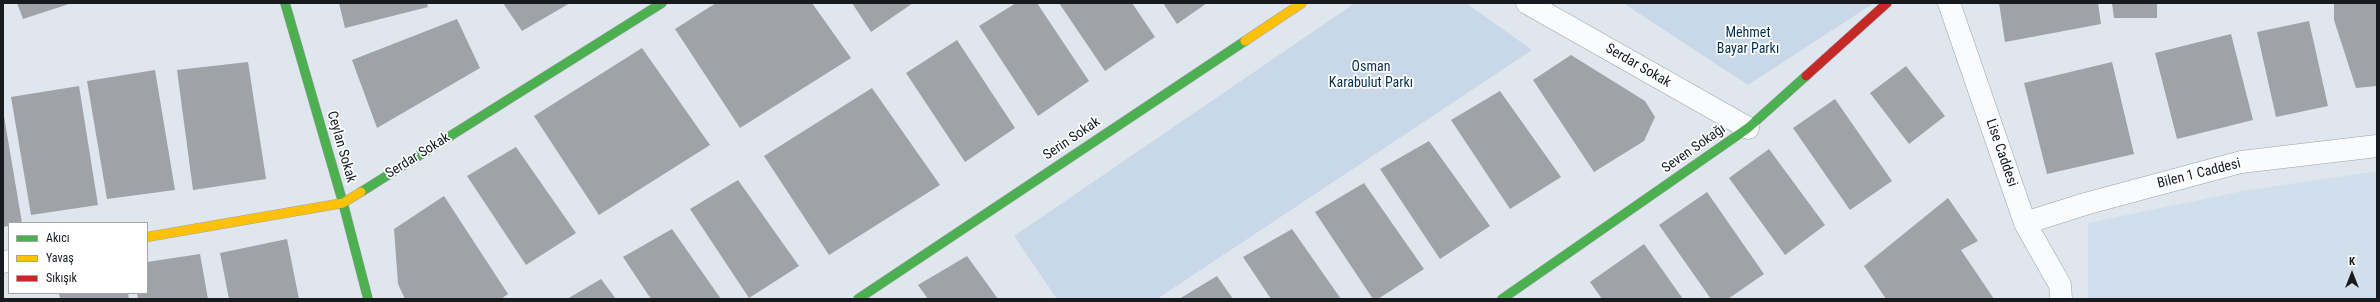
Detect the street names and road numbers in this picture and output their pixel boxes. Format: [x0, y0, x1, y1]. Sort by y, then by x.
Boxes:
street label: Serdar Sokak [1602, 41, 1674, 91]
street label: Ceylan Sokak [323, 109, 359, 185]
street label: Serin Sokak [1040, 114, 1104, 164]
street label: Lise Caddesi [1982, 117, 2020, 189]
street label: Seven Sokağı [1659, 121, 1729, 177]
street label: Serdar Sokak [383, 130, 453, 182]
street label: Bilen 1 Caddesi [2156, 156, 2242, 192]

